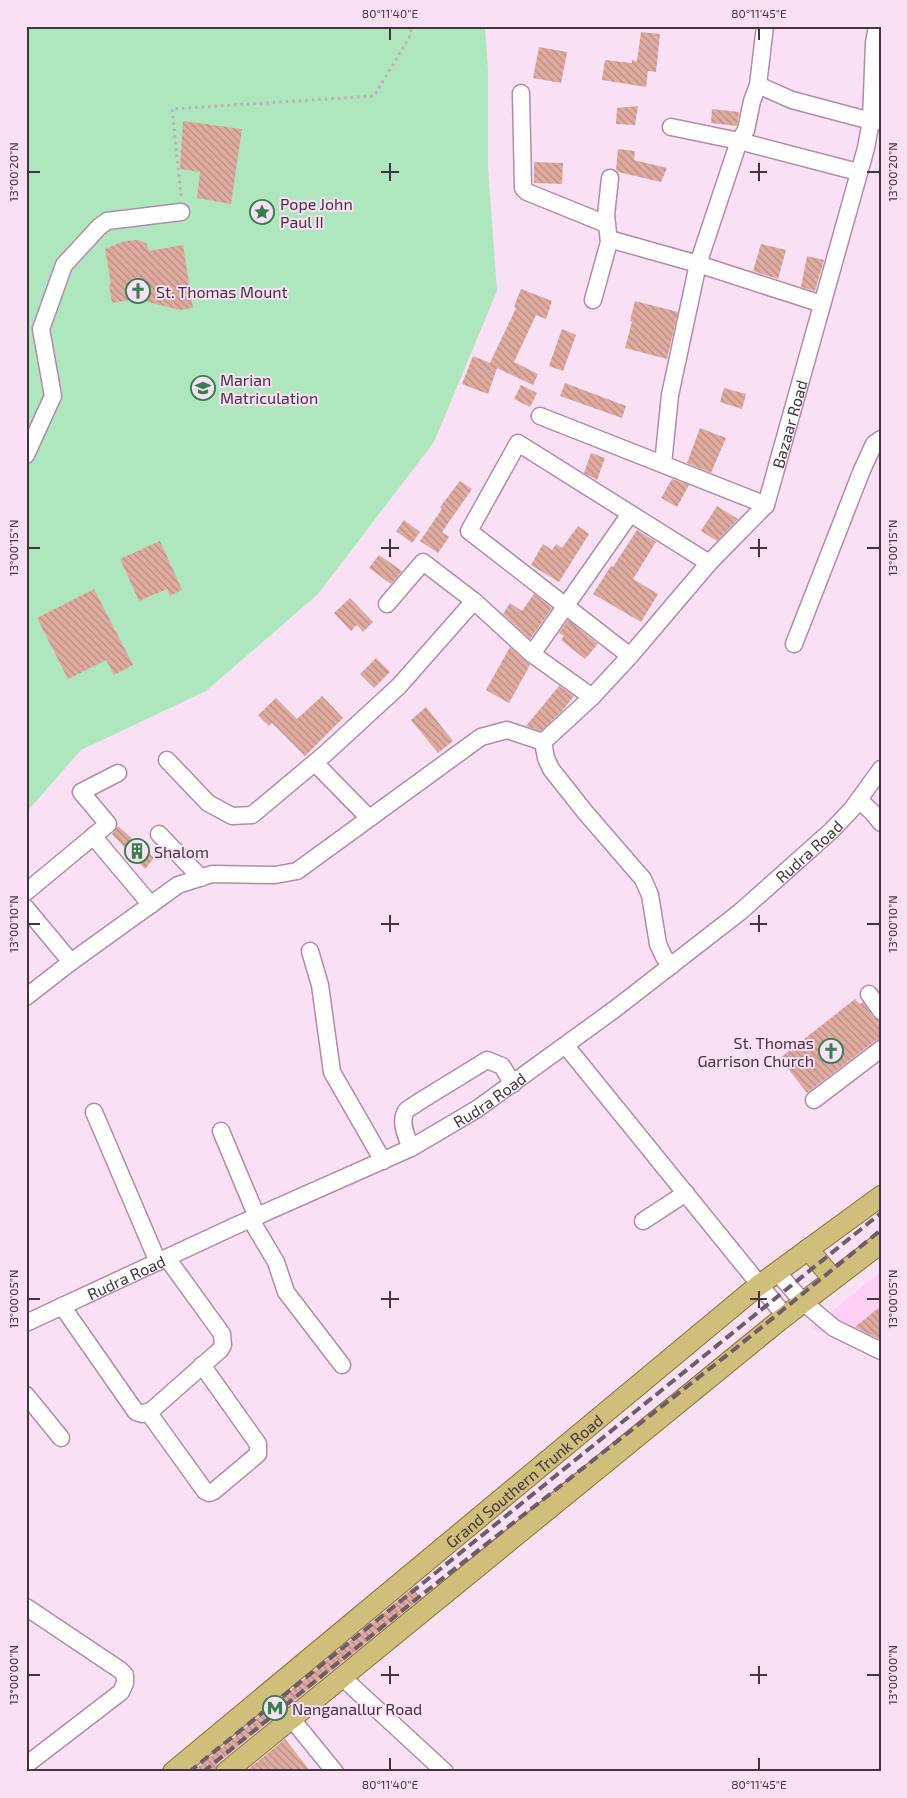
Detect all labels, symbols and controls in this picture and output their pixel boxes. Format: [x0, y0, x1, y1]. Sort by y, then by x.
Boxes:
text: 80°11'40"E [362, 6, 418, 20]
text: 80°11'45"E [731, 6, 787, 20]
text: 13°00'20"N [6, 142, 20, 202]
text: 13°00'20"N [885, 142, 899, 202]
place label: Pope John Paul II [280, 194, 353, 231]
place icon: Pope John Paul II [249, 199, 275, 225]
church icon: St. Thomas Mount [125, 278, 151, 304]
place label: St. Thomas Mount [156, 282, 288, 301]
place label: Marian Matriculation [220, 370, 318, 407]
school or university icon: Marian Matriculation [190, 375, 216, 401]
street label: Bazaar Road [767, 378, 810, 470]
text: 13°00'15"N [6, 520, 20, 576]
text: 13°00'15"N [885, 520, 899, 576]
street label: Rudra Road [771, 816, 846, 886]
building icon: Shalom [124, 838, 150, 864]
place label: Shalom [154, 842, 209, 861]
text: 13°00'10"N [6, 895, 20, 953]
text: 13°00'10"N [885, 895, 899, 953]
place label: St. Thomas Garrison Church [697, 1033, 814, 1070]
church icon: St. Thomas Garrison Church [818, 1038, 844, 1064]
street label: Rudra Road [449, 1068, 529, 1131]
street label: Rudra Road [84, 1250, 168, 1303]
text: 13°00'05"N [6, 1269, 20, 1329]
text: 13°00'05"N [885, 1269, 899, 1329]
street label: Grand Southern Trunk Road [441, 1410, 606, 1551]
text: 13°00'00"N [6, 1645, 20, 1705]
text: 13°00'00"N [885, 1645, 899, 1705]
metro station icon: Nanganallur Road [262, 1695, 288, 1721]
place label: Nanganallur Road [292, 1699, 422, 1718]
text: 80°11'40"E [362, 1777, 418, 1791]
text: 80°11'45"E [731, 1777, 787, 1791]

